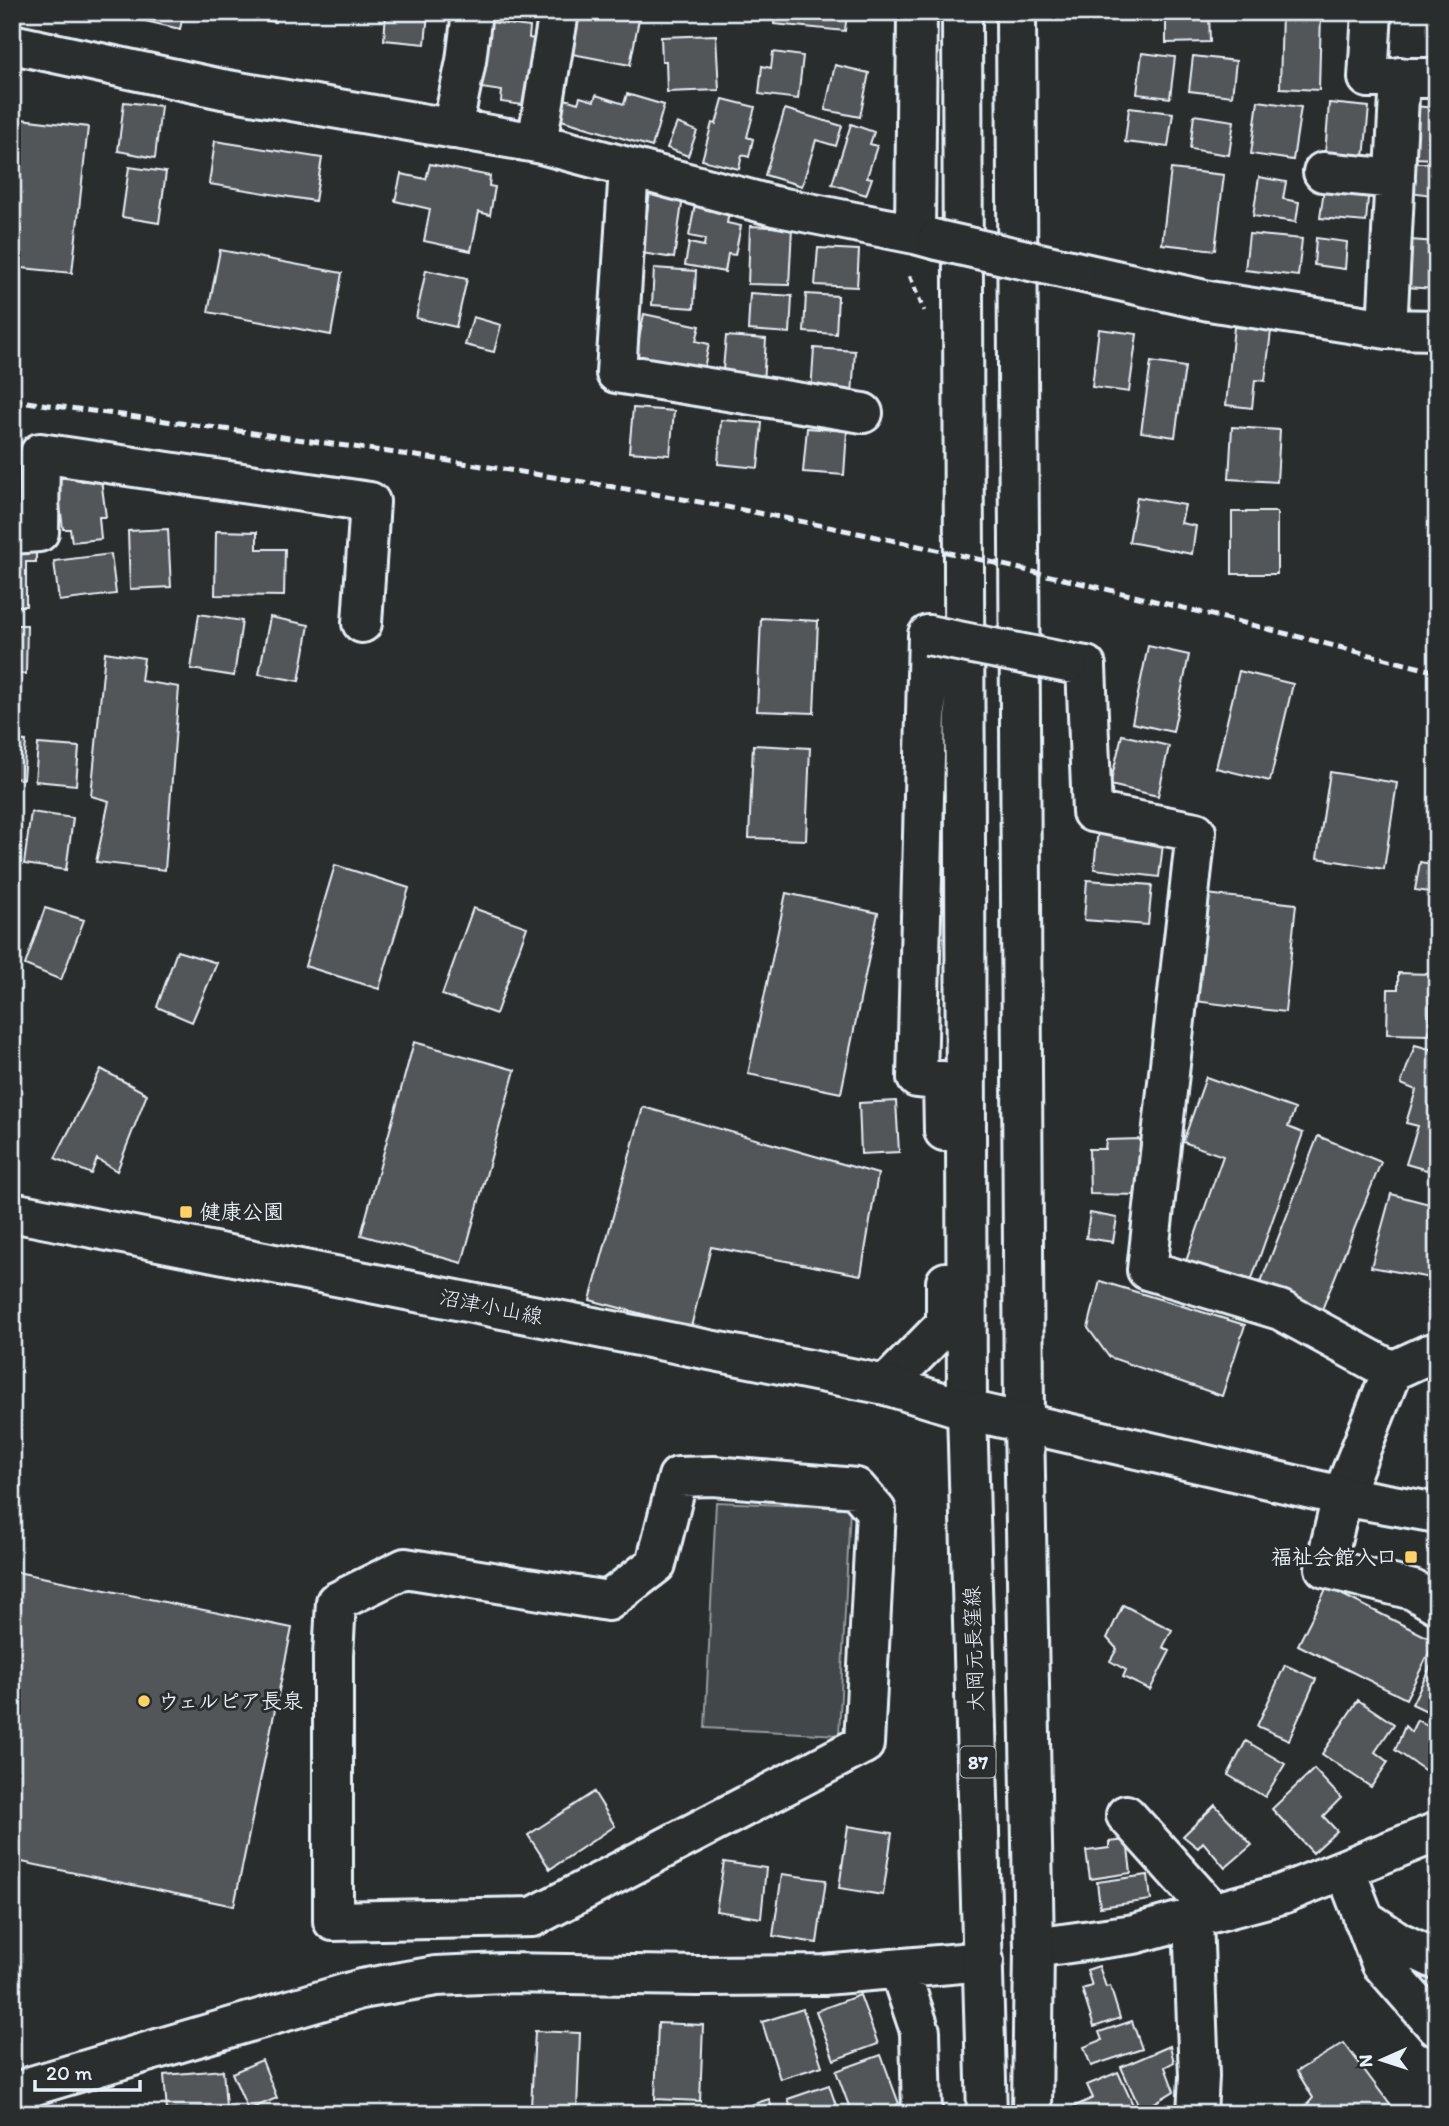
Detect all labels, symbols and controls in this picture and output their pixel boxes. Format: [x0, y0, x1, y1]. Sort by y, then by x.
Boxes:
place label: 健康公園 [200, 1199, 284, 1224]
marker: 健康公園 [178, 1204, 194, 1220]
street label: 沼津小山線 [437, 1284, 545, 1329]
place label: 福祉会館入口 [1271, 1544, 1397, 1569]
marker: 福祉会館入口 [1403, 1549, 1419, 1565]
street label: 大岡元長窪線 [959, 1586, 988, 1712]
place label: ウェルピア長泉 [158, 1688, 303, 1713]
marker: ウェルピア長泉 [136, 1693, 152, 1709]
road number: 87 [960, 1746, 996, 1778]
north arrow [1348, 2024, 1418, 2094]
scale bar [35, 2049, 140, 2093]
text: N [1354, 2054, 1377, 2068]
text: 20 m [46, 2060, 93, 2085]

